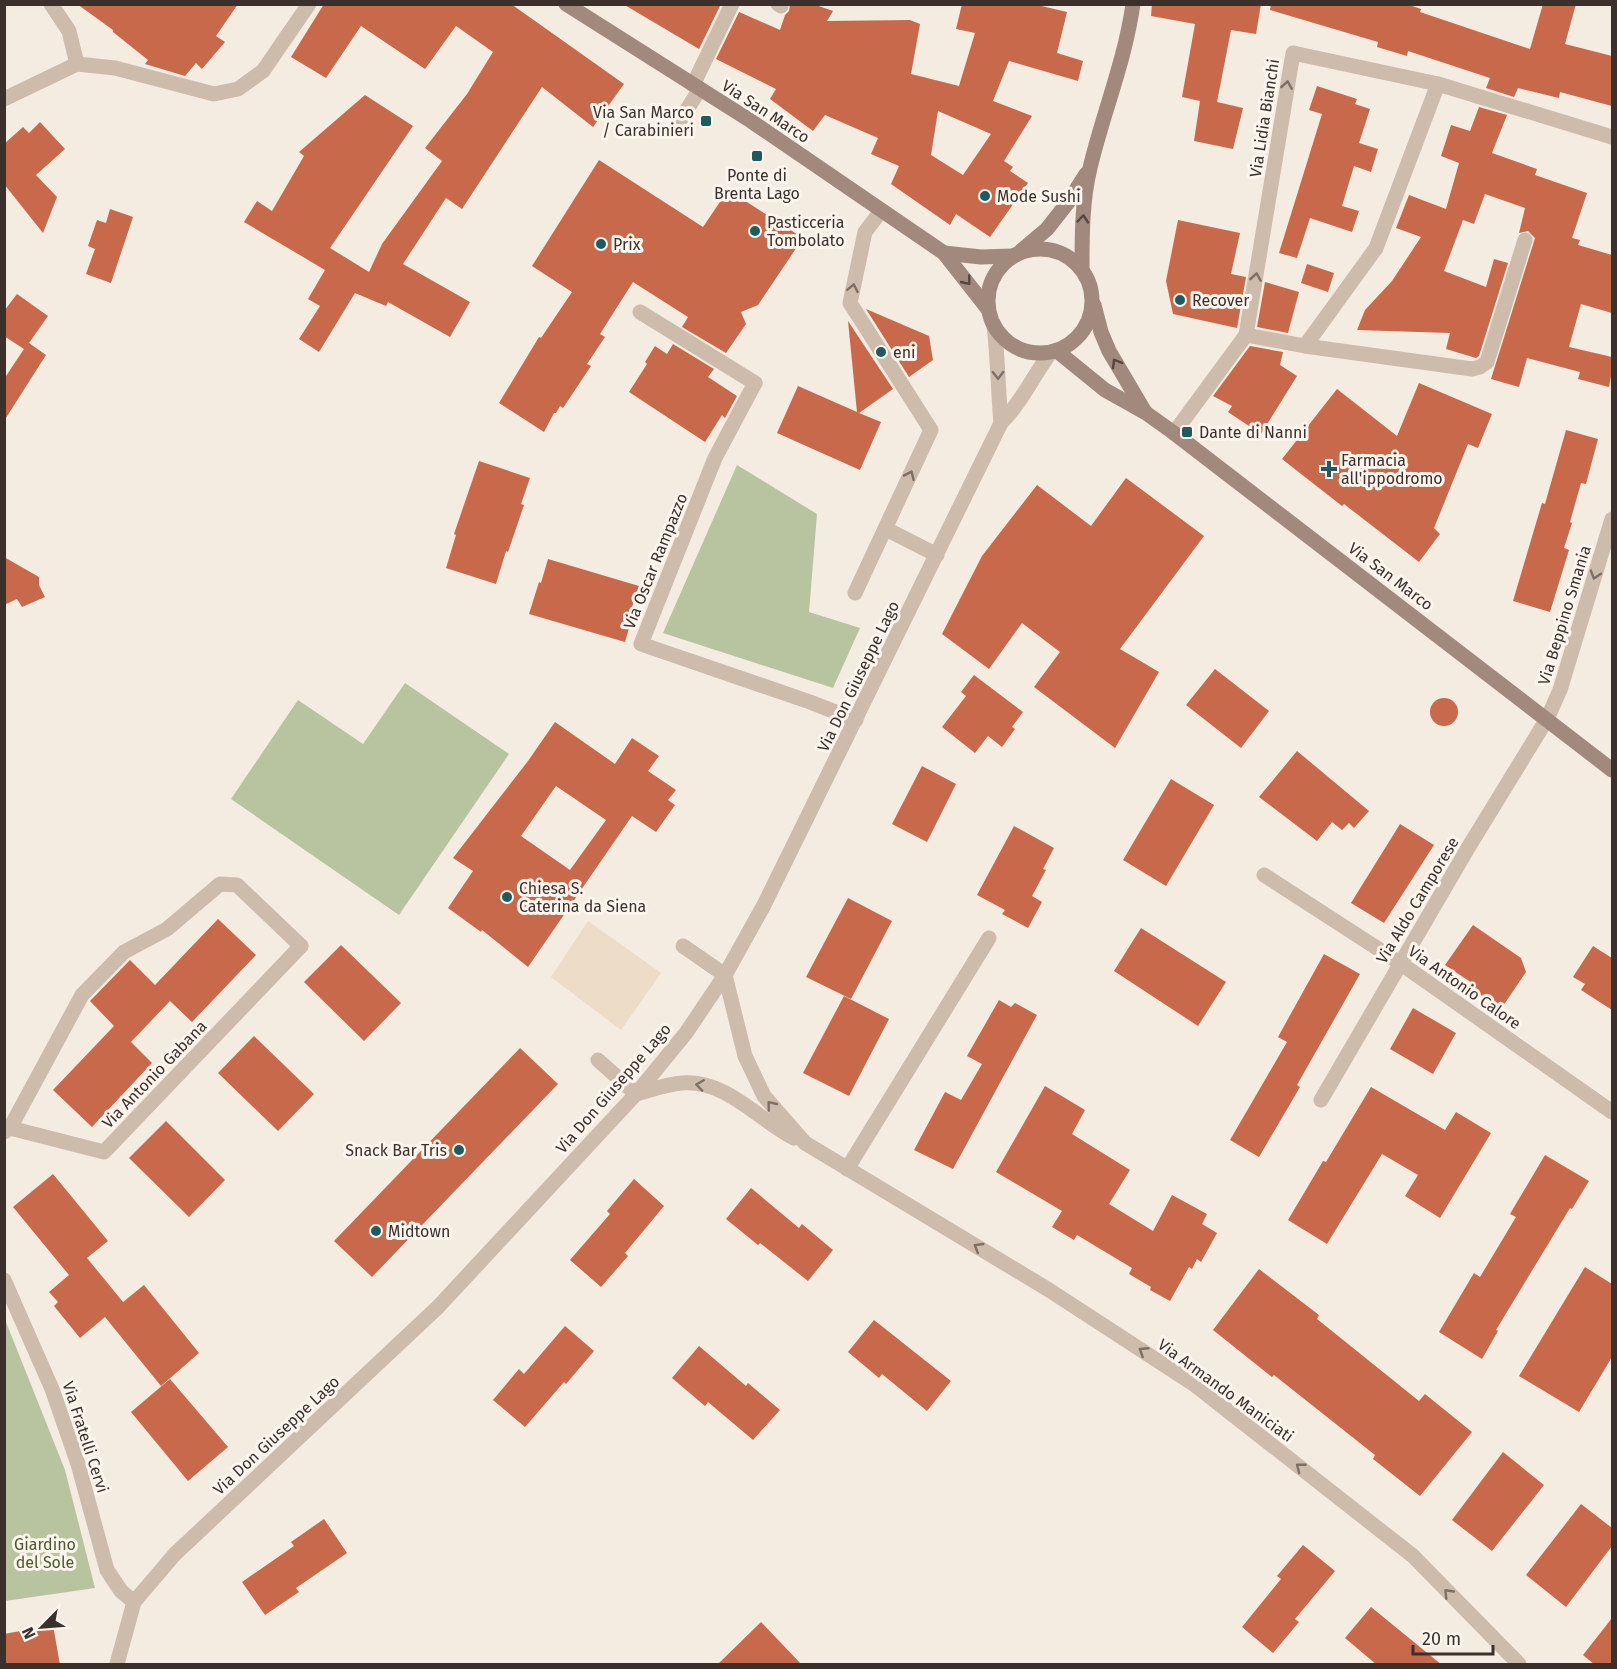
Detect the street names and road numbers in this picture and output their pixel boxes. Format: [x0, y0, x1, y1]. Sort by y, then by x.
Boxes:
street label: Via Lidia Bianchi [1246, 57, 1283, 179]
street label: Via San Marco [718, 76, 813, 147]
street label: Via Oscar Rampazzo [620, 491, 691, 632]
street label: Via San Marco [1345, 538, 1437, 614]
street label: Via Beppino Smania [1534, 543, 1595, 687]
street label: Via Don Giuseppe Lago [814, 598, 903, 755]
street label: Via Aldo Camporese [1372, 834, 1463, 967]
street label: Via Antonio Calore [1405, 941, 1525, 1033]
street label: Via Antonio Gabana [98, 1017, 211, 1132]
street label: Via Don Giuseppe Lago [552, 1020, 675, 1157]
street label: Via Armando Maniciati [1154, 1335, 1297, 1446]
street label: Via Don Giuseppe Lago [209, 1372, 343, 1499]
street label: Via Fratelli Cervi [59, 1379, 113, 1495]

